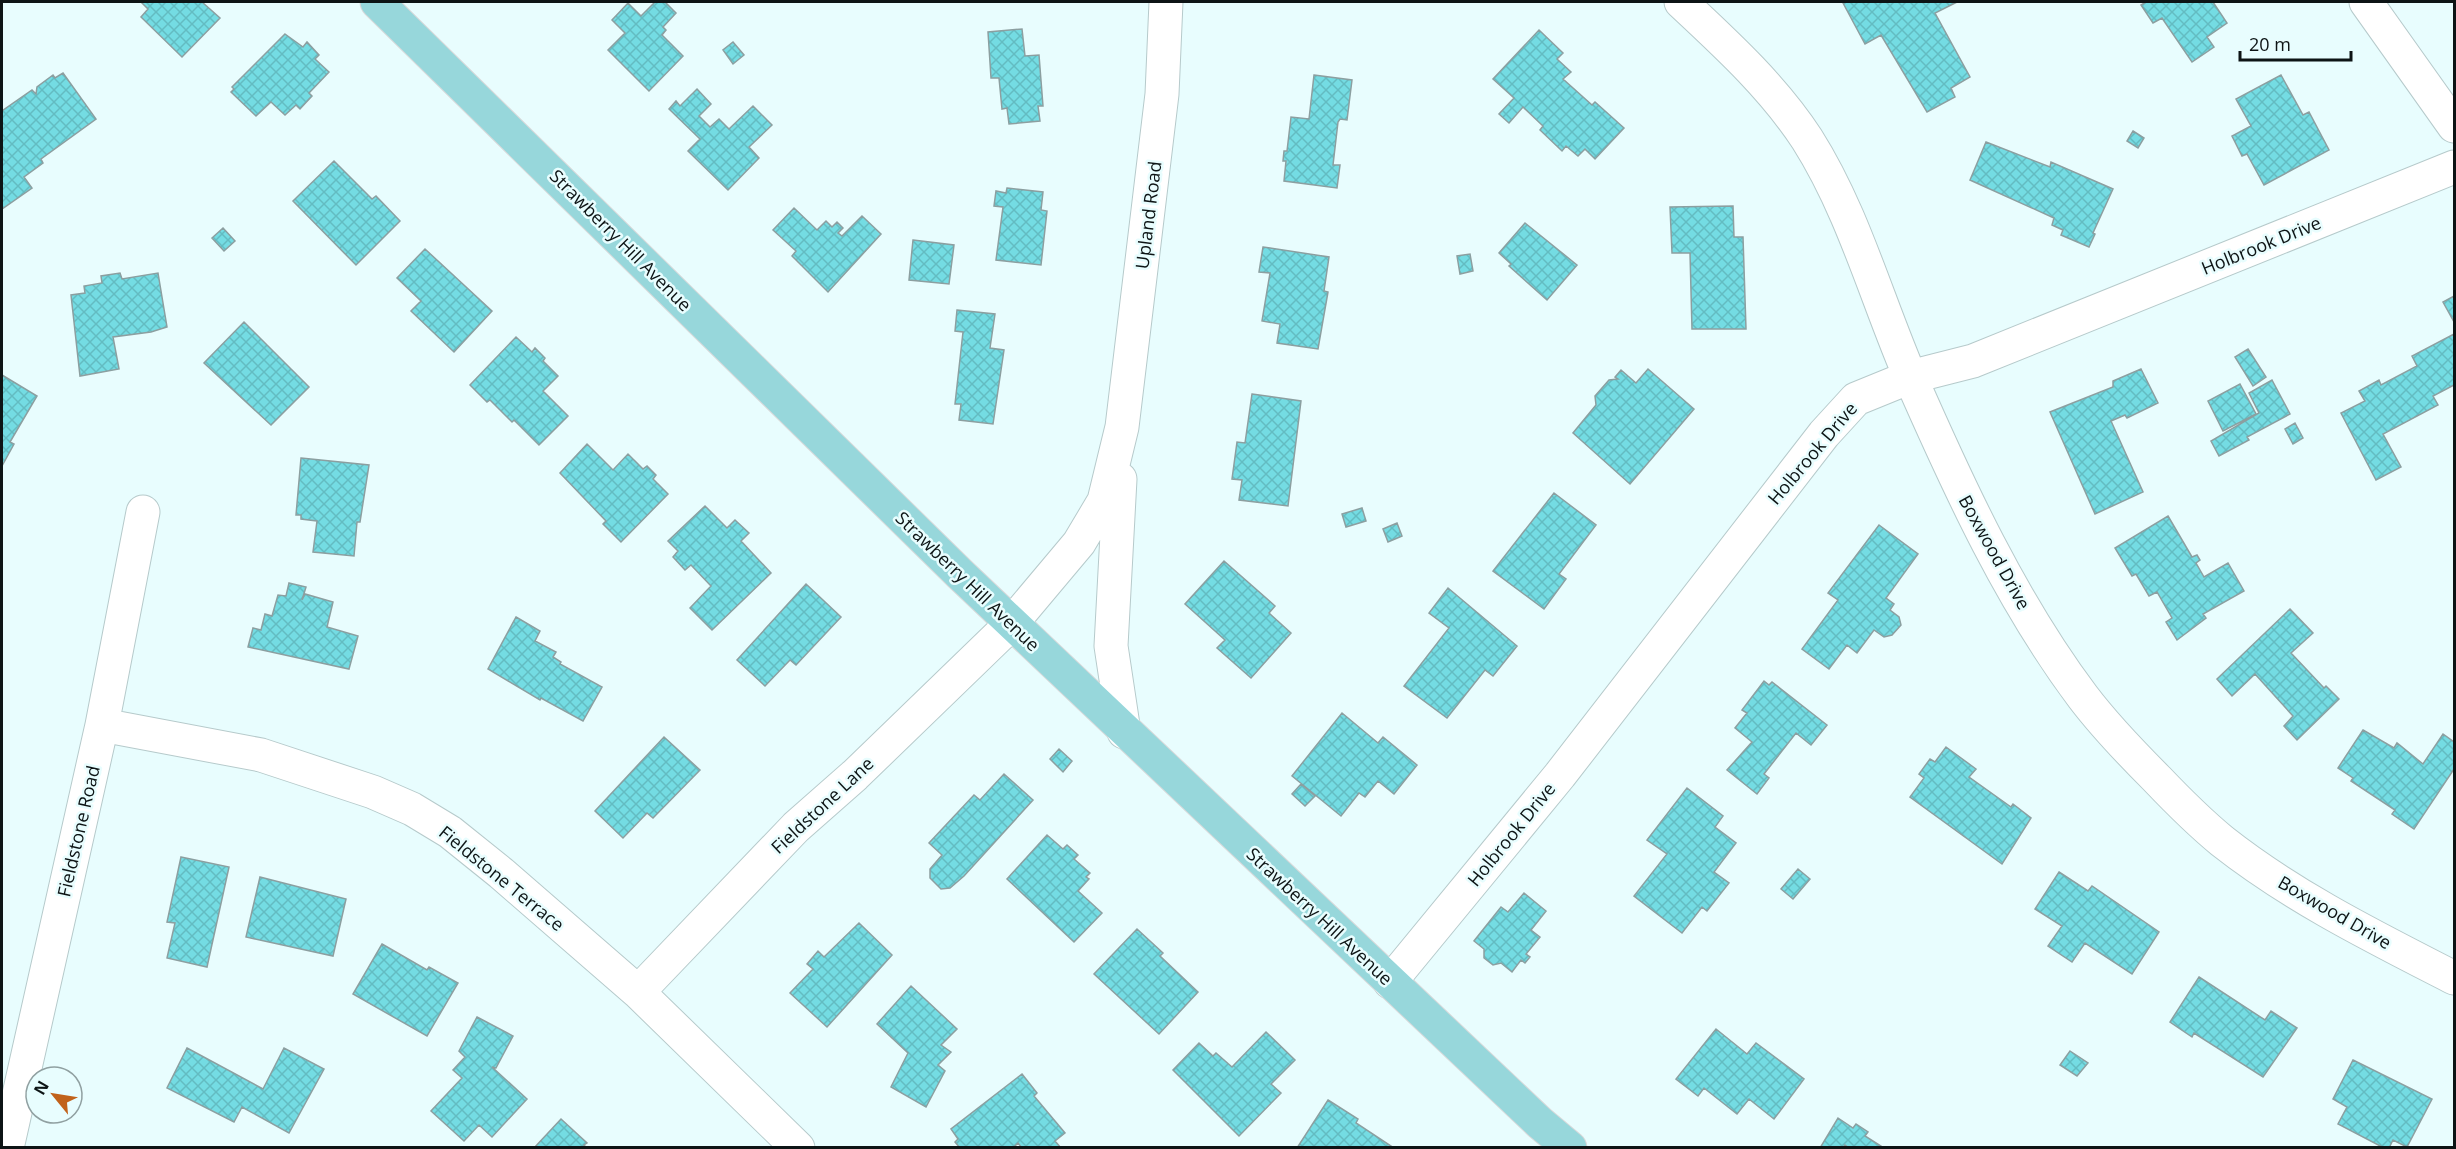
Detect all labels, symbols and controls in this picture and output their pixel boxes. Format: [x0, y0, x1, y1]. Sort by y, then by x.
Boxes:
scale bar [2240, 24, 2351, 62]
text: 20 m [2249, 32, 2291, 56]
street label: Upland Road [1129, 160, 1167, 270]
street label: Strawberry Hill Avenue [545, 164, 697, 316]
street label: Holbrook Drive [2198, 210, 2324, 280]
street label: Holbrook Drive [1762, 397, 1862, 509]
street label: Boxwood Drive [1954, 491, 2036, 613]
street label: Strawberry Hill Avenue [891, 506, 1045, 656]
street label: Fieldstone Lane [766, 751, 878, 859]
street label: Fieldstone Road [51, 763, 105, 899]
street label: Holbrook Drive [1462, 777, 1560, 891]
street label: Fieldstone Terrace [434, 820, 570, 936]
street label: Strawberry Hill Avenue [1242, 842, 1398, 990]
street label: Boxwood Drive [2274, 870, 2396, 954]
north arrow [24, 1065, 84, 1125]
text: N [28, 1076, 54, 1099]

